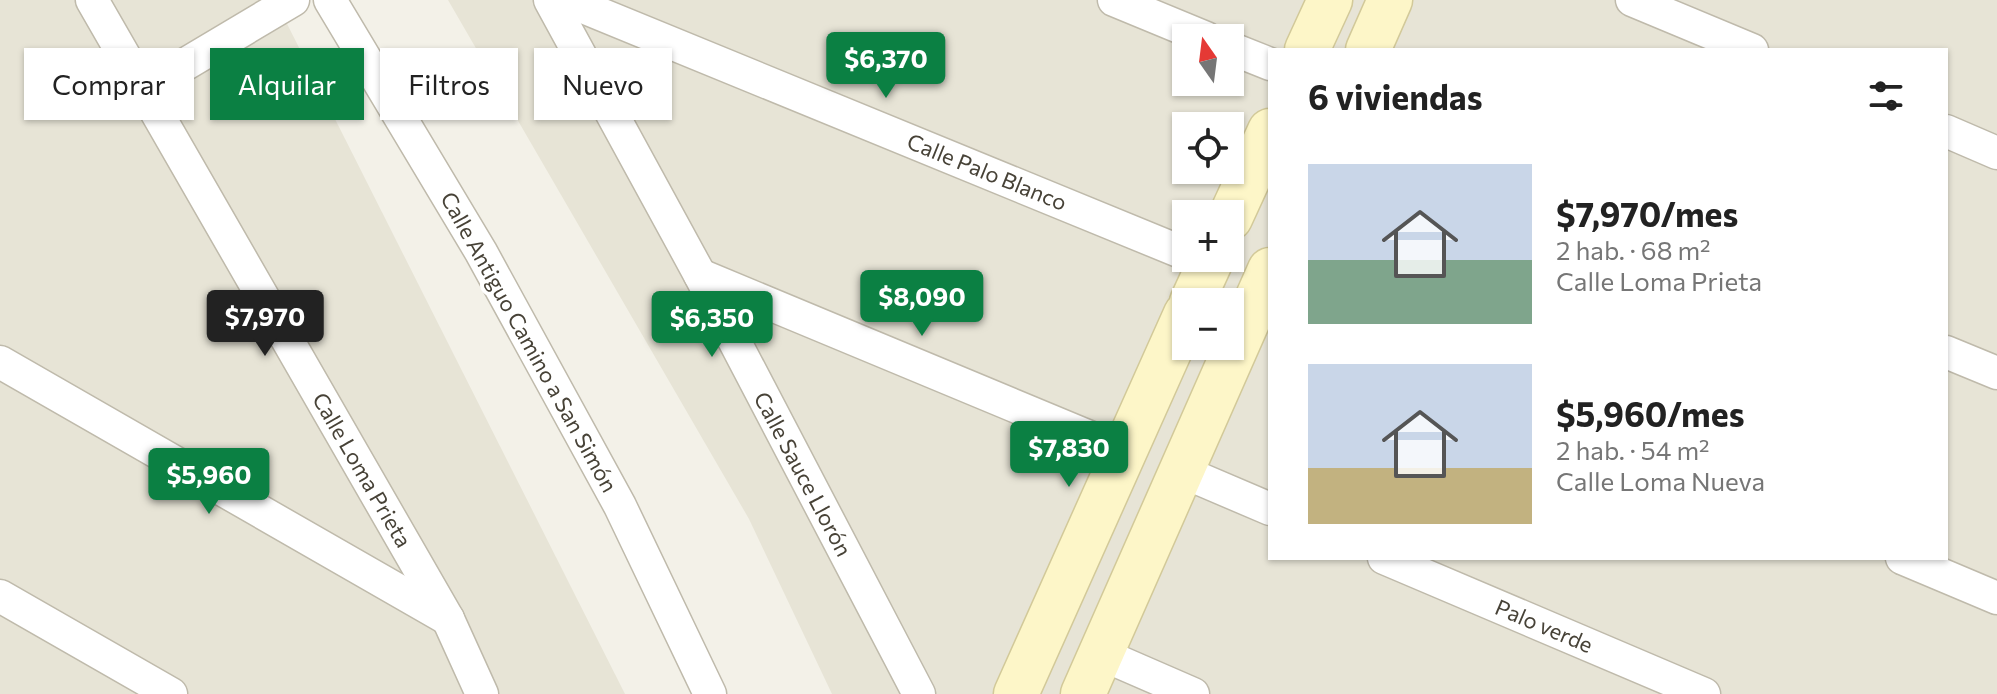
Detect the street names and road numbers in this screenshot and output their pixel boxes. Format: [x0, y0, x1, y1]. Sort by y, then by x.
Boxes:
street label: Calle Palo Blanco [903, 127, 1071, 216]
street label: Calle Antiguo Camino a San Simón [435, 187, 624, 497]
street label: Calle Loma Prieta [307, 387, 418, 552]
street label: Calle Sauce Llorón [749, 387, 858, 561]
street label: Palo verde [1491, 593, 1597, 658]

